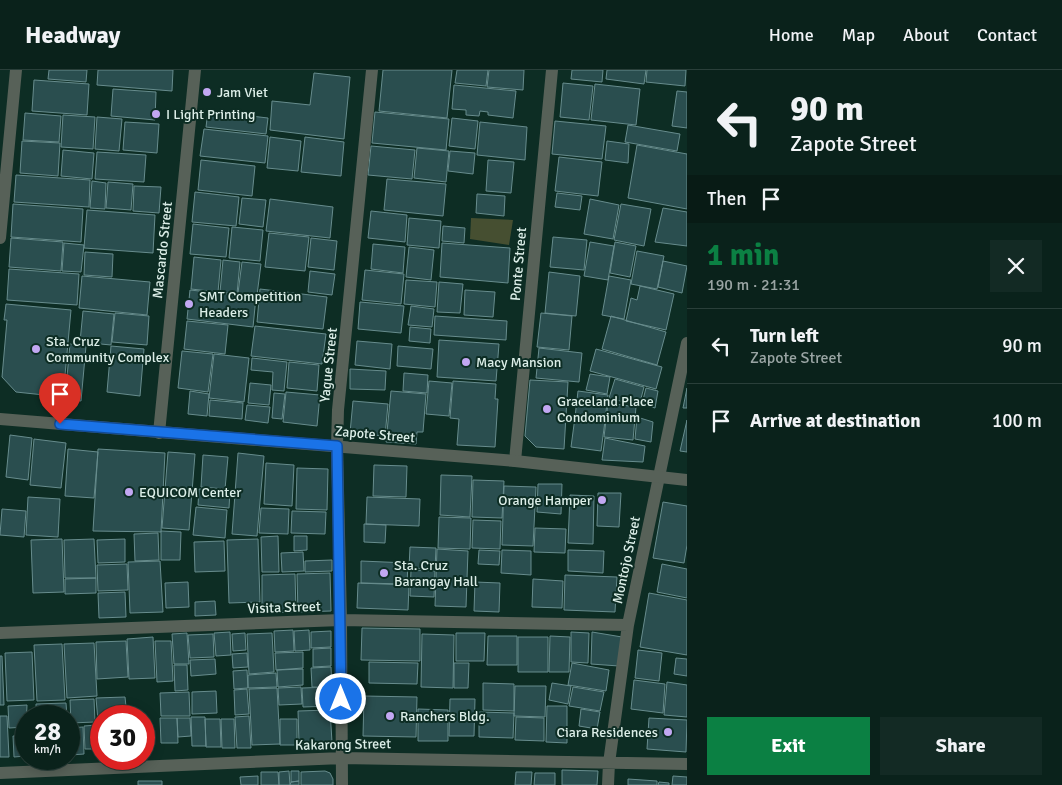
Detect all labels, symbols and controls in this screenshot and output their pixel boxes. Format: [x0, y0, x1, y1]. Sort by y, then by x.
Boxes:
text: Headway [25, 20, 121, 50]
text: Home [769, 24, 814, 46]
text: Map [842, 24, 875, 46]
text: About [903, 24, 949, 46]
text: Contact [977, 24, 1037, 46]
place label: Jam Viet [217, 84, 268, 101]
marker: Jam Viet [201, 86, 213, 98]
text: 90 m [790, 87, 864, 130]
icon: left [707, 90, 772, 155]
place label: I Light Printing [166, 106, 255, 123]
marker: I Light Printing [150, 108, 162, 120]
text: Zapote Street [790, 130, 917, 157]
icon: arrive [757, 185, 785, 213]
text: Then [707, 187, 747, 211]
street label: Mascardo Street [149, 201, 176, 299]
street label: Ponte Street [507, 226, 530, 302]
text: 1 min [707, 237, 779, 274]
button: close [990, 240, 1042, 292]
text: 190 m · 21:31 [707, 275, 800, 295]
place label: SMT Competition Headers [199, 288, 301, 321]
marker: SMT Competition Headers [183, 298, 195, 310]
text: Turn left [750, 324, 819, 348]
street label: Yague Street [316, 327, 341, 403]
icon: left [707, 332, 735, 360]
place label: Sta. Cruz Community Complex [46, 333, 170, 366]
text: 90 m [1002, 334, 1042, 358]
marker: Sta. Cruz Community Complex [30, 343, 42, 355]
text: Zapote Street [750, 348, 842, 368]
place label: Macy Mansion [476, 354, 561, 371]
marker: Macy Mansion [460, 356, 472, 368]
pin [39, 373, 81, 424]
icon: arrive [46, 380, 74, 408]
place label: Graceland Place Condominium [557, 393, 654, 426]
marker: Graceland Place Condominium [541, 403, 553, 415]
icon: arrive [707, 407, 735, 435]
text: Arrive at destination [750, 409, 921, 433]
text: 100 m [992, 409, 1042, 433]
street label: Zapote Street [334, 423, 416, 446]
place label: EQUICOM Center [139, 484, 242, 501]
marker: EQUICOM Center [123, 486, 135, 498]
place label: Orange Hamper [498, 492, 593, 509]
marker: Orange Hamper [596, 494, 608, 506]
street label: Montojo Street [609, 515, 644, 605]
place label: Sta. Cruz Barangay Hall [394, 557, 478, 590]
marker: Sta. Cruz Barangay Hall [378, 567, 390, 579]
street label: Visita Street [247, 598, 321, 617]
position arrow [314, 672, 366, 724]
speed limit sign: 30 [90, 705, 155, 770]
place label: Ranchers Bldg. [400, 708, 490, 725]
marker: Ranchers Bldg. [384, 710, 396, 722]
text: 28 [34, 716, 61, 747]
button: Exit [707, 717, 870, 775]
button: Share [880, 717, 1042, 775]
place label: Ciara Residences [557, 724, 658, 741]
marker: Ciara Residences [662, 726, 674, 738]
street label: Kakarong Street [295, 735, 391, 754]
text: km/h [34, 742, 61, 757]

